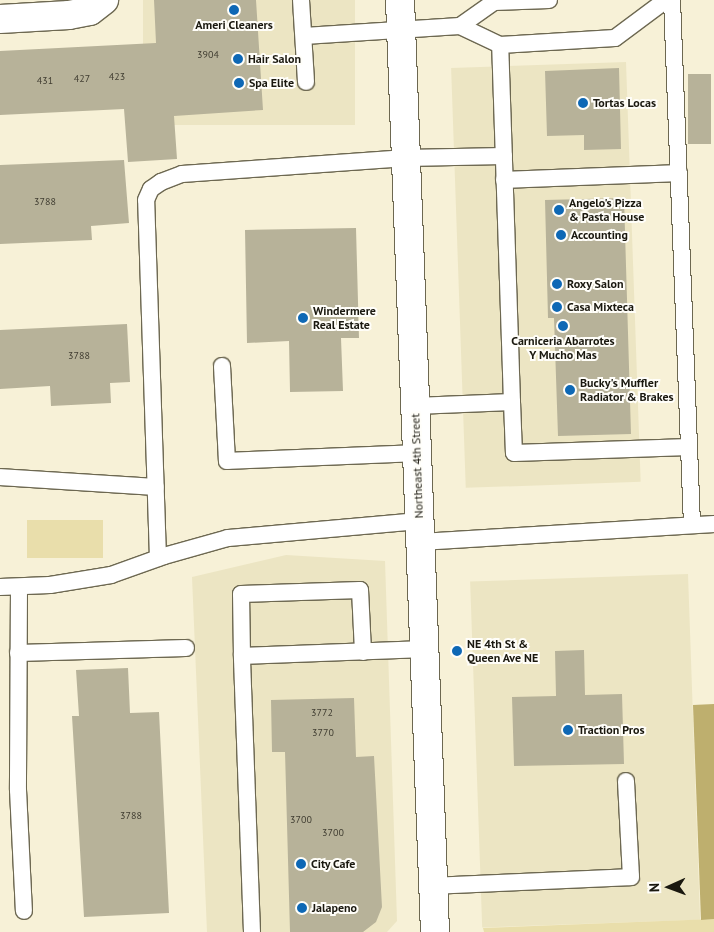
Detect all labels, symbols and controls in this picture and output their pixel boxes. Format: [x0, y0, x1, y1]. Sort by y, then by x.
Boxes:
marker: Ameri Cleaners [228, 4, 240, 16]
place label: Ameri Cleaners [195, 18, 273, 32]
house number: 3904 [197, 49, 219, 61]
place label: Hair Salon [248, 52, 301, 66]
marker: Hair Salon [232, 53, 244, 65]
house number: 423 [109, 71, 125, 83]
house number: 427 [74, 73, 90, 85]
house number: 431 [37, 75, 53, 87]
place label: Spa Elite [249, 76, 294, 90]
marker: Spa Elite [233, 77, 245, 89]
place label: Tortas Locas [593, 96, 656, 110]
marker: Tortas Locas [577, 97, 589, 109]
house number: 3788 [34, 196, 56, 208]
place label: Angelo's Pizza & Pasta House [569, 196, 644, 224]
marker: Angelo's Pizza & Pasta House [553, 204, 565, 216]
place label: Accounting [571, 228, 628, 242]
marker: Accounting [555, 229, 567, 241]
place label: Roxy Salon [567, 277, 624, 291]
marker: Roxy Salon [551, 278, 563, 290]
place label: Casa Mixteca [567, 300, 634, 314]
marker: Casa Mixteca [551, 301, 563, 313]
place label: Windermere Real Estate [313, 304, 376, 332]
marker: Windermere Real Estate [297, 312, 309, 324]
marker: Carniceria Abarrotes Y Mucho Mas [557, 320, 569, 332]
place label: Carniceria Abarrotes Y Mucho Mas [511, 334, 615, 362]
house number: 3788 [68, 350, 90, 362]
place label: Bucky's Muffler Radiator & Brakes [580, 376, 674, 404]
marker: Bucky's Muffler Radiator & Brakes [564, 384, 576, 396]
street label: Northeast 4th Street [408, 413, 426, 519]
place label: NE 4th St & Queen Ave NE [467, 637, 539, 665]
marker: NE 4th St & Queen Ave NE [451, 645, 463, 657]
house number: 3772 [311, 707, 333, 719]
place label: Traction Pros [578, 723, 645, 737]
marker: Traction Pros [562, 724, 574, 736]
house number: 3770 [312, 727, 334, 739]
house number: 3788 [120, 810, 142, 822]
house number: 3700 [290, 814, 312, 826]
house number: 3700 [322, 827, 344, 839]
place label: City Cafe [311, 857, 356, 871]
marker: City Cafe [295, 858, 307, 870]
north arrow [644, 862, 694, 912]
text: N [645, 883, 663, 892]
place label: Jalapeno [312, 901, 357, 915]
marker: Jalapeno [296, 902, 308, 914]

